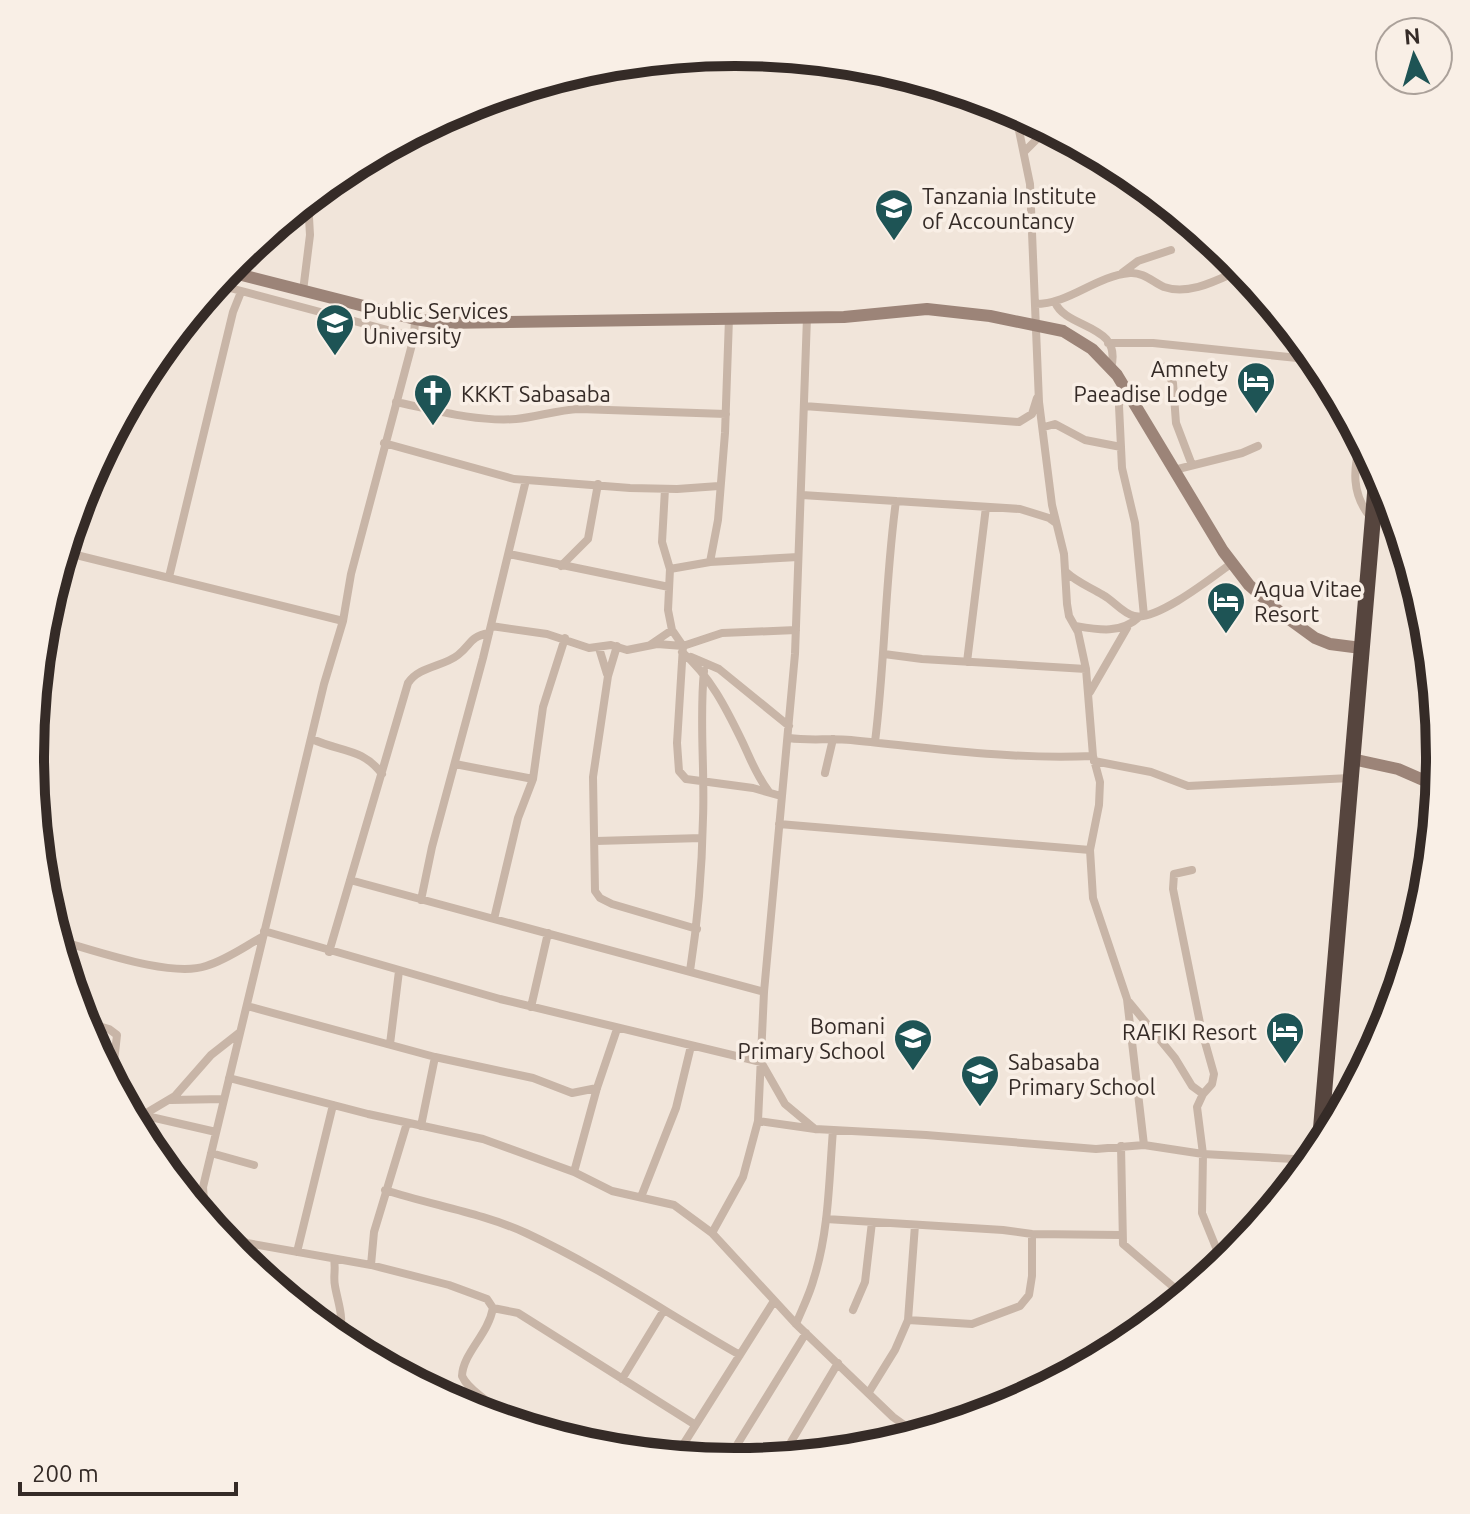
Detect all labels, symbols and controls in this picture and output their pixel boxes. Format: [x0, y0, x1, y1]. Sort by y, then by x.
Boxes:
north arrow [1374, 16, 1454, 96]
text: N [1403, 22, 1421, 49]
place label: Tanzania Institute of Accountancy [922, 183, 1097, 233]
school or university icon: Tanzania Institute of Accountancy [873, 187, 915, 242]
place label: Public Services University [363, 298, 508, 348]
school or university icon: Public Services University [314, 302, 356, 357]
place label: Amnety Paeadise Lodge [1074, 356, 1228, 406]
hotel icon: Amnety Paeadise Lodge [1235, 360, 1277, 415]
church icon: KKKT Sabasaba [412, 372, 454, 427]
place label: KKKT Sabasaba [461, 381, 611, 406]
place label: Aqua Vitae Resort [1254, 576, 1362, 626]
hotel icon: Aqua Vitae Resort [1205, 580, 1247, 635]
hotel icon: RAFIKI Resort [1264, 1010, 1306, 1065]
place label: Bomani Primary School [738, 1013, 885, 1063]
school or university icon: Bomani Primary School [892, 1017, 934, 1072]
place label: RAFIKI Resort [1122, 1019, 1257, 1044]
place label: Sabasaba Primary School [1008, 1049, 1156, 1099]
school or university icon: Sabasaba Primary School [959, 1053, 1001, 1108]
scale bar [20, 1446, 236, 1496]
text: 200 m [32, 1460, 99, 1487]

